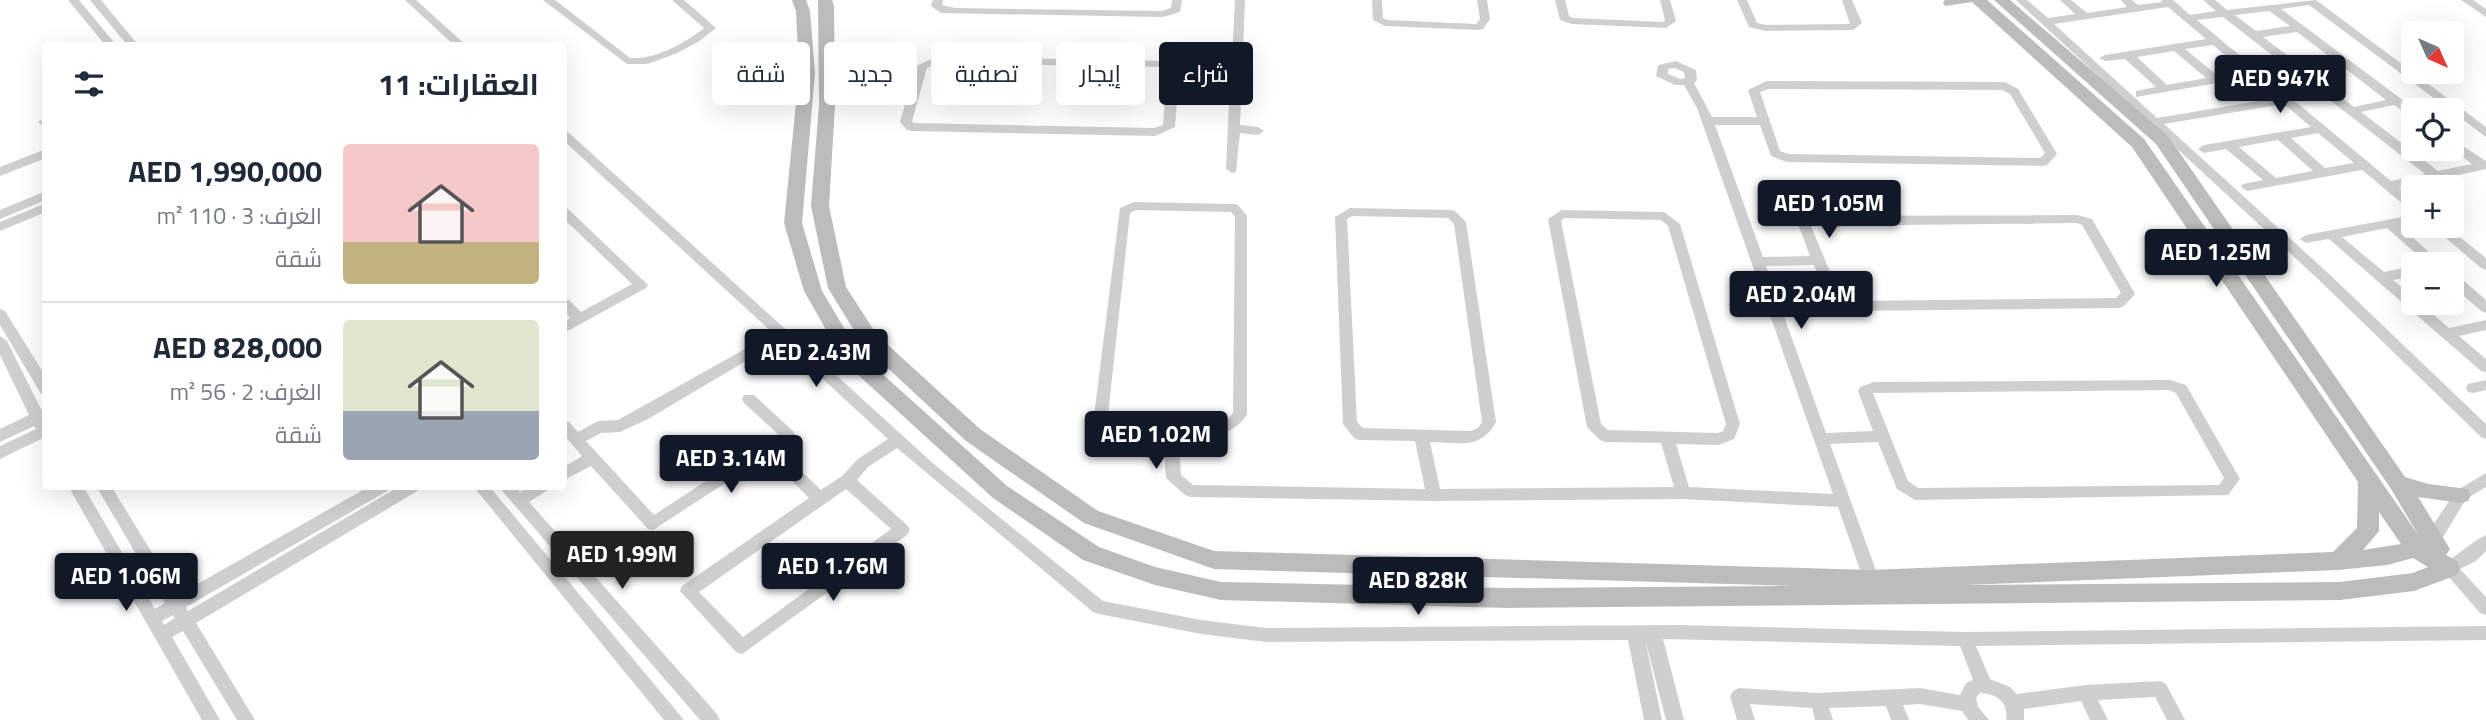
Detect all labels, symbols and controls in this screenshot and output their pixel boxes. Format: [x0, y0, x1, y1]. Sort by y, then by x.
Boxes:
north arrow [2401, 21, 2464, 84]
map controls [2401, 21, 2464, 315]
chip: شقة [712, 42, 810, 105]
chip: جديد [824, 42, 917, 105]
chip: تصفية [931, 42, 1042, 105]
chip: إيجار [1056, 42, 1145, 105]
chip: شراء [1159, 42, 1253, 105]
pin: AED 947K [2208, 55, 2352, 115]
text: AED 947K [2231, 60, 2329, 95]
text: العقارات: 11 [378, 61, 539, 107]
icon: filters [70, 65, 108, 103]
button: locate [2401, 98, 2464, 161]
text: AED 1,990,000 [128, 148, 322, 194]
icon: home [399, 172, 483, 256]
button: + [2401, 175, 2464, 238]
pin: AED 1.05M [1749, 180, 1909, 240]
text: AED 1.05M [1774, 185, 1884, 220]
text: الغرف: 3 · 110 m² [157, 198, 322, 233]
pin: AED 1.25M [2136, 230, 2296, 289]
text: AED 1.25M [2161, 234, 2271, 269]
text: شقة [275, 241, 322, 276]
button: − [2401, 252, 2464, 315]
pin: AED 2.04M [1721, 272, 1881, 331]
text: AED 2.04M [1746, 276, 1856, 311]
text: AED 828,000 [153, 324, 322, 370]
pin: AED 2.43M [736, 330, 896, 389]
text: AED 2.43M [761, 334, 871, 369]
icon: home [399, 348, 483, 432]
text: الغرف: 2 · 56 m² [170, 374, 322, 409]
pin: AED 1.02M [1076, 412, 1236, 471]
text: AED 1.02M [1101, 416, 1211, 451]
text: شقة [275, 417, 322, 452]
pin: AED 3.14M [651, 435, 811, 495]
text: AED 3.14M [676, 440, 786, 475]
pin: AED 1.99M [542, 532, 702, 591]
text: AED 1.99M [567, 536, 677, 571]
pin: AED 1.76M [753, 544, 913, 603]
text: AED 1.76M [778, 548, 888, 583]
pin: AED 1.06M [46, 554, 206, 613]
text: AED 1.06M [71, 558, 181, 593]
pin: AED 828K [1346, 558, 1490, 617]
text: AED 828K [1369, 562, 1467, 597]

